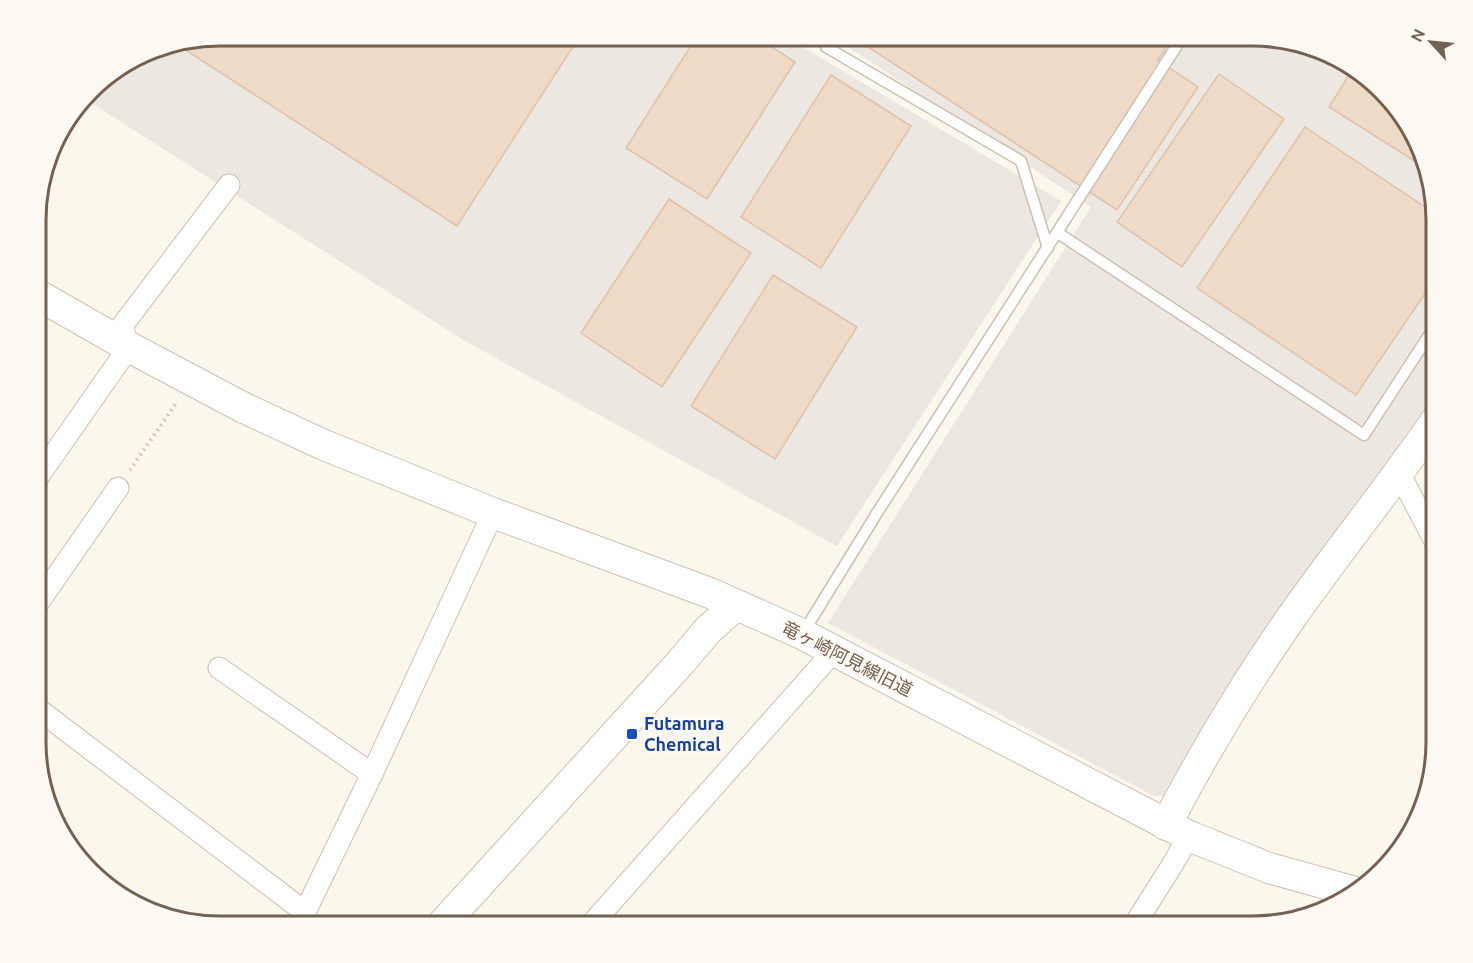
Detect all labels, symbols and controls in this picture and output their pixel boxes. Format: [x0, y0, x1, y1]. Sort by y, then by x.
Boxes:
north arrow [1401, 12, 1461, 72]
text: N [1407, 26, 1428, 45]
street label: 竜ヶ崎阿見線旧道 [779, 617, 916, 700]
place label: Futamura Chemical [644, 713, 725, 754]
marker: Futamura Chemical [625, 727, 639, 741]

